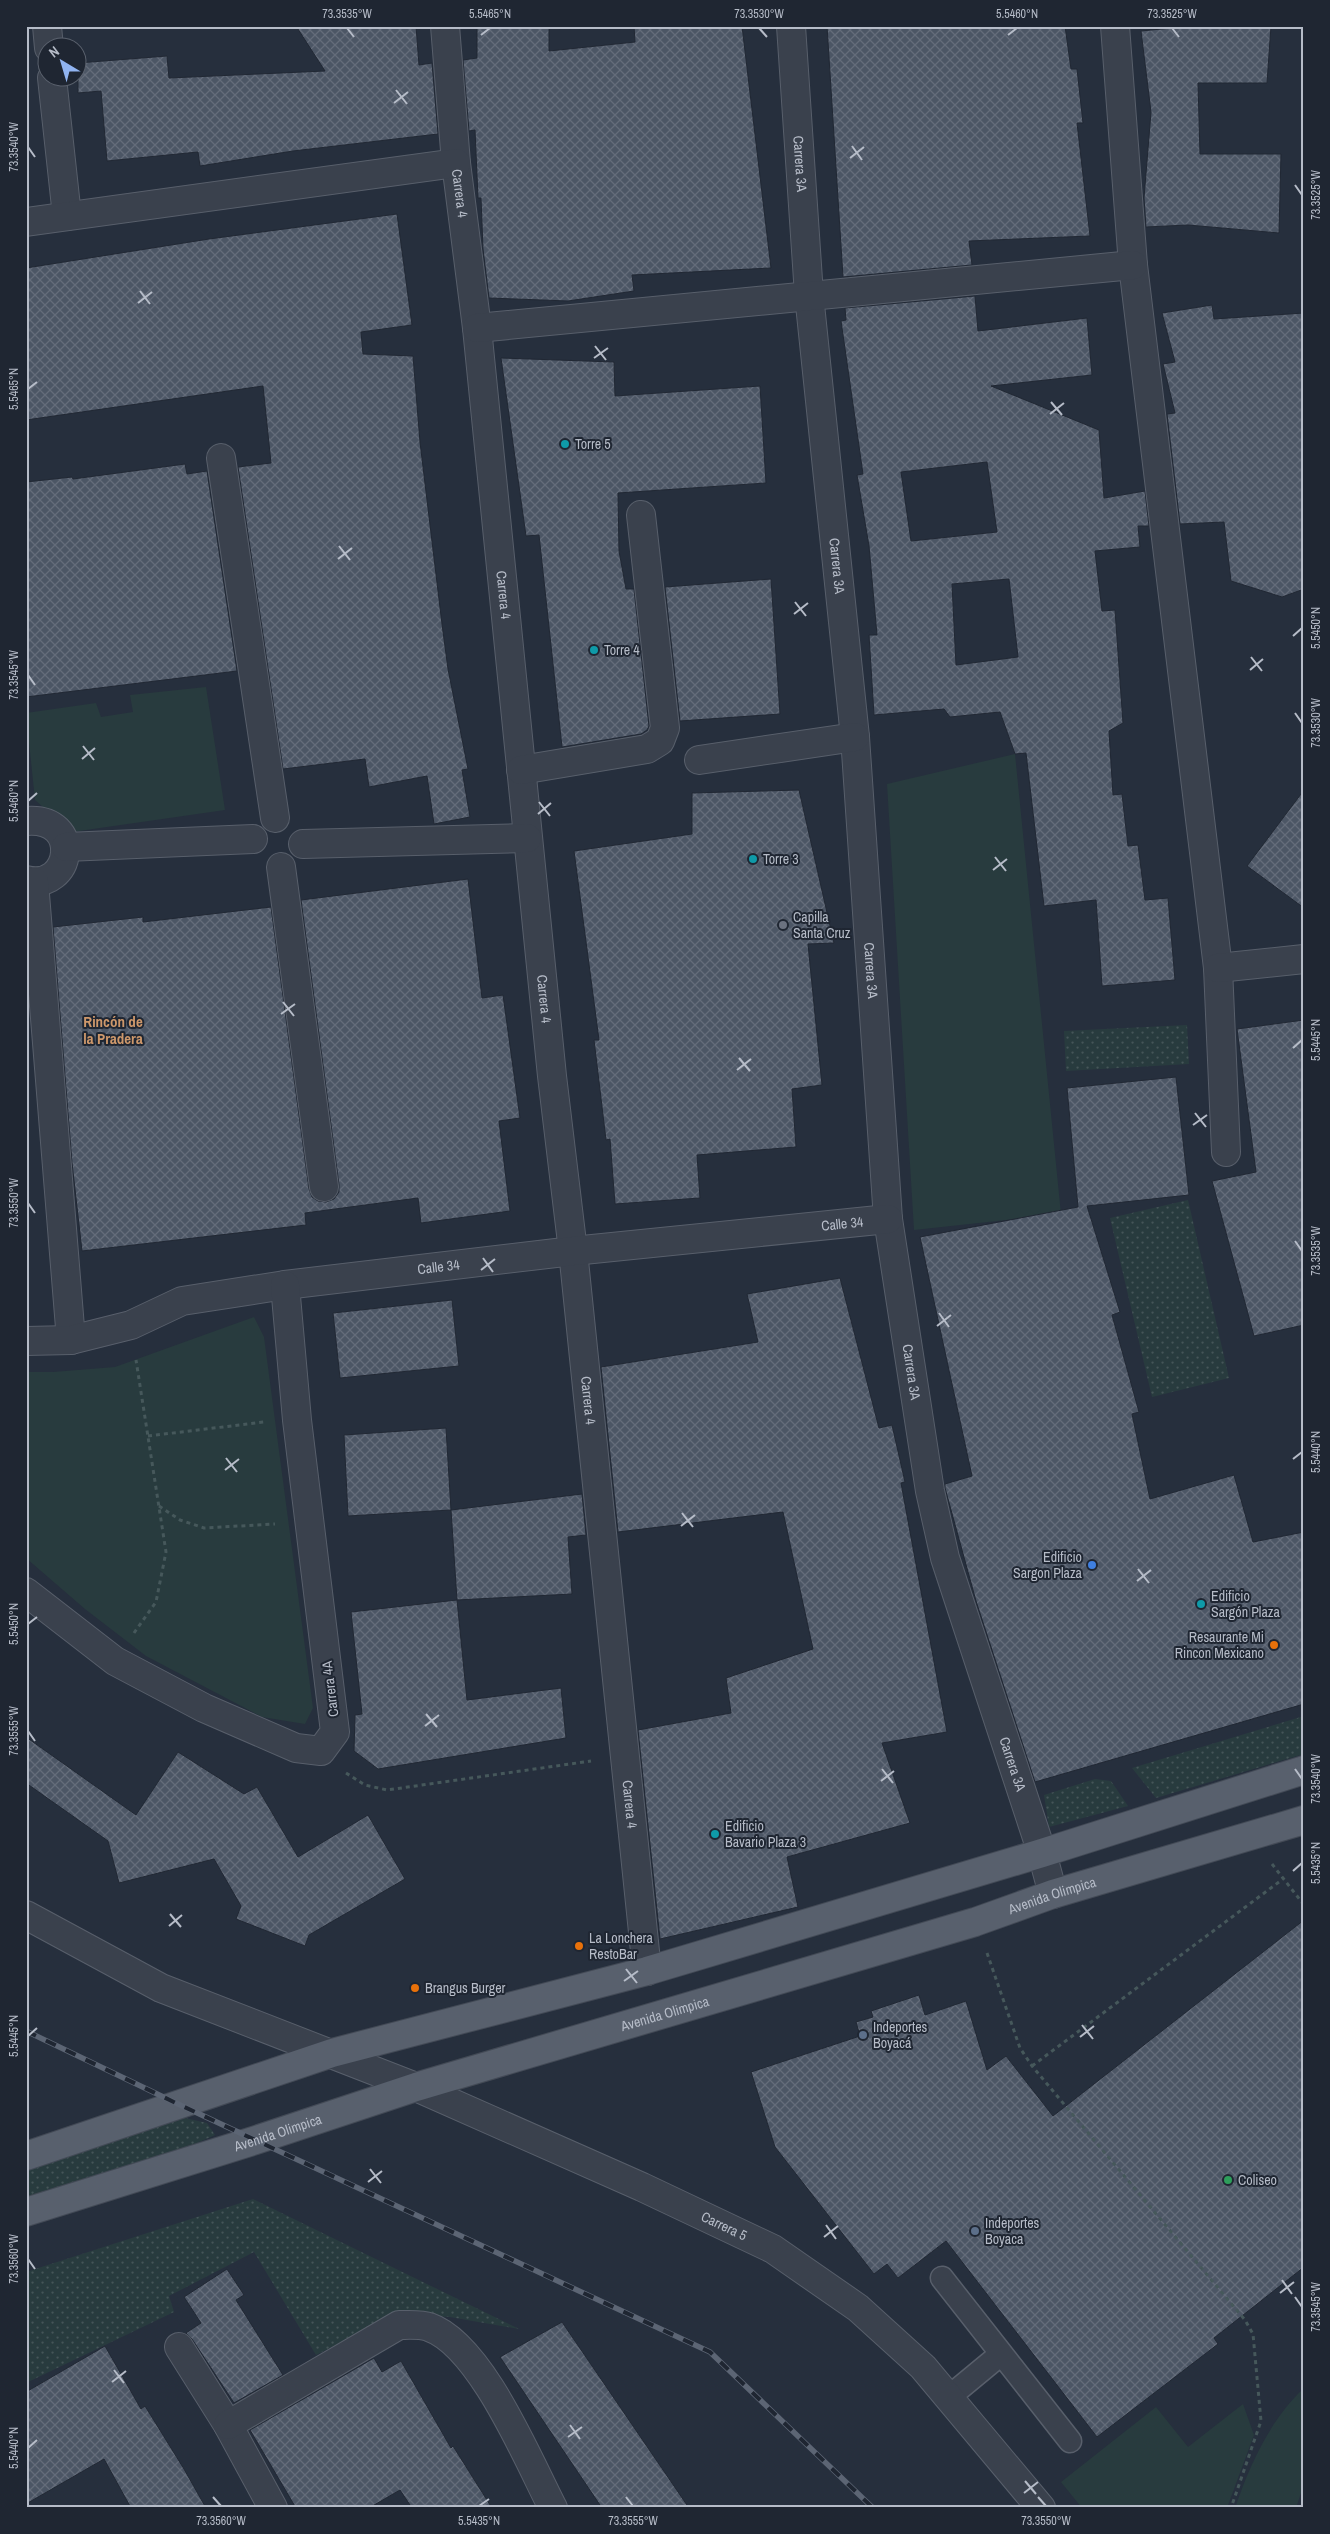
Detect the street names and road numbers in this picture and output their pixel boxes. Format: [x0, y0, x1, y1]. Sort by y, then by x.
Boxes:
street label: Carrera 3A [789, 135, 811, 193]
street label: Carrera 4 [448, 168, 472, 219]
street label: Carrera 3A [825, 537, 849, 595]
street label: Carrera 4 [492, 570, 515, 621]
street label: Carrera 3A [860, 942, 882, 999]
street label: Carrera 4 [533, 974, 556, 1025]
street label: Calle 34 [820, 1213, 865, 1235]
street label: Calle 34 [416, 1255, 461, 1278]
street label: Carrera 3A [898, 1343, 925, 1402]
street label: Carrera 4 [577, 1375, 600, 1426]
street label: Carrera 4A [318, 1660, 342, 1718]
street label: Carrera 3A [995, 1735, 1030, 1794]
street label: Carrera 4 [618, 1779, 641, 1830]
street label: Avenida Olimpica [1005, 1873, 1099, 1919]
street label: Avenida Olimpica [618, 1992, 712, 2035]
street label: Avenida Olimpica [231, 2110, 325, 2156]
street label: Carrera 5 [698, 2207, 750, 2244]

